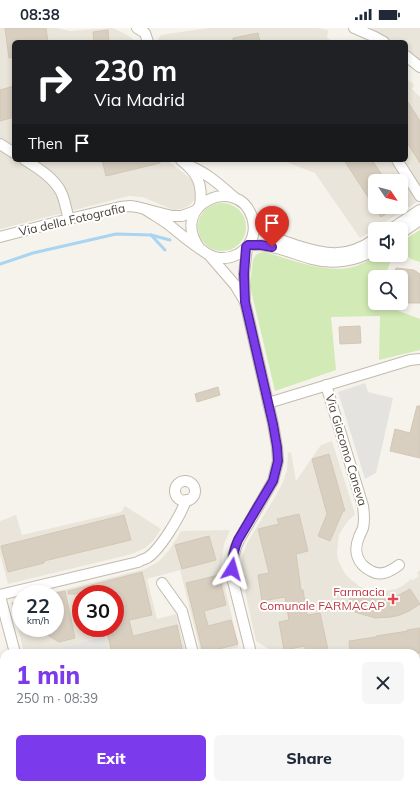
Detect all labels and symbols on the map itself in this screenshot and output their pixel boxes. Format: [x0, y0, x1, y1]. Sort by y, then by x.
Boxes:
north arrow [368, 174, 408, 214]
street label: Via della Fotografia [17, 200, 126, 239]
pin [255, 206, 289, 247]
street label: Via Giacomo Caneva [322, 392, 371, 507]
position arrow [211, 548, 253, 590]
place label: Farmacia Comunale FARMACAP [259, 584, 385, 613]
speed limit sign: 30 [72, 585, 124, 637]
marker: Farmacia Comunale FARMACAP [388, 594, 398, 604]

